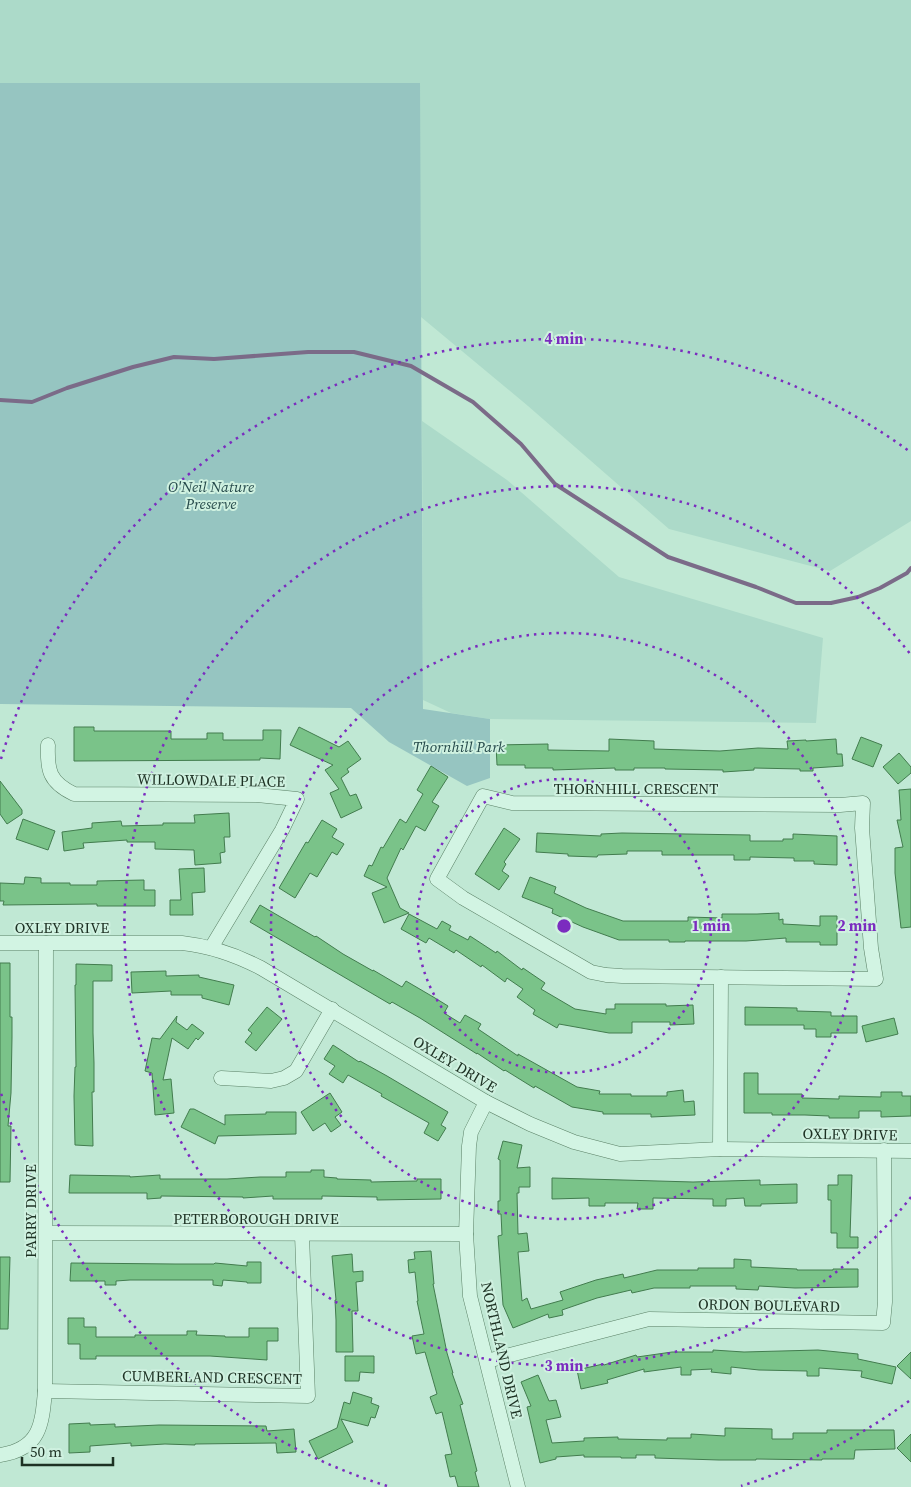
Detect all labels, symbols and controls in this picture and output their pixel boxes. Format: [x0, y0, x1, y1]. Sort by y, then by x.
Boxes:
text: 4 min [545, 328, 583, 349]
park label: O'Neil Nature Preserve [168, 476, 254, 514]
park label: Thornhill Park [413, 736, 506, 757]
street label: WILLOWDALE PLACE [137, 768, 285, 792]
street label: THORNHILL CRESCENT [554, 778, 718, 799]
text: 1 min [692, 915, 730, 936]
text: 2 min [838, 915, 876, 936]
street label: OXLEY DRIVE [15, 917, 109, 938]
centre of rings [555, 917, 573, 935]
street label: OXLEY DRIVE [409, 1031, 501, 1097]
street label: OXLEY DRIVE [803, 1123, 897, 1145]
street label: PARRY DRIVE [20, 1164, 41, 1258]
street label: PETERBOROUGH DRIVE [173, 1208, 339, 1229]
street label: NORTHLAND DRIVE [476, 1280, 528, 1420]
street label: ORDON BOULEVARD [698, 1293, 840, 1317]
text: 3 min [545, 1355, 583, 1376]
street label: CUMBERLAND CRESCENT [122, 1365, 302, 1389]
scale bar [22, 1434, 114, 1466]
text: 50 m [30, 1441, 62, 1462]

